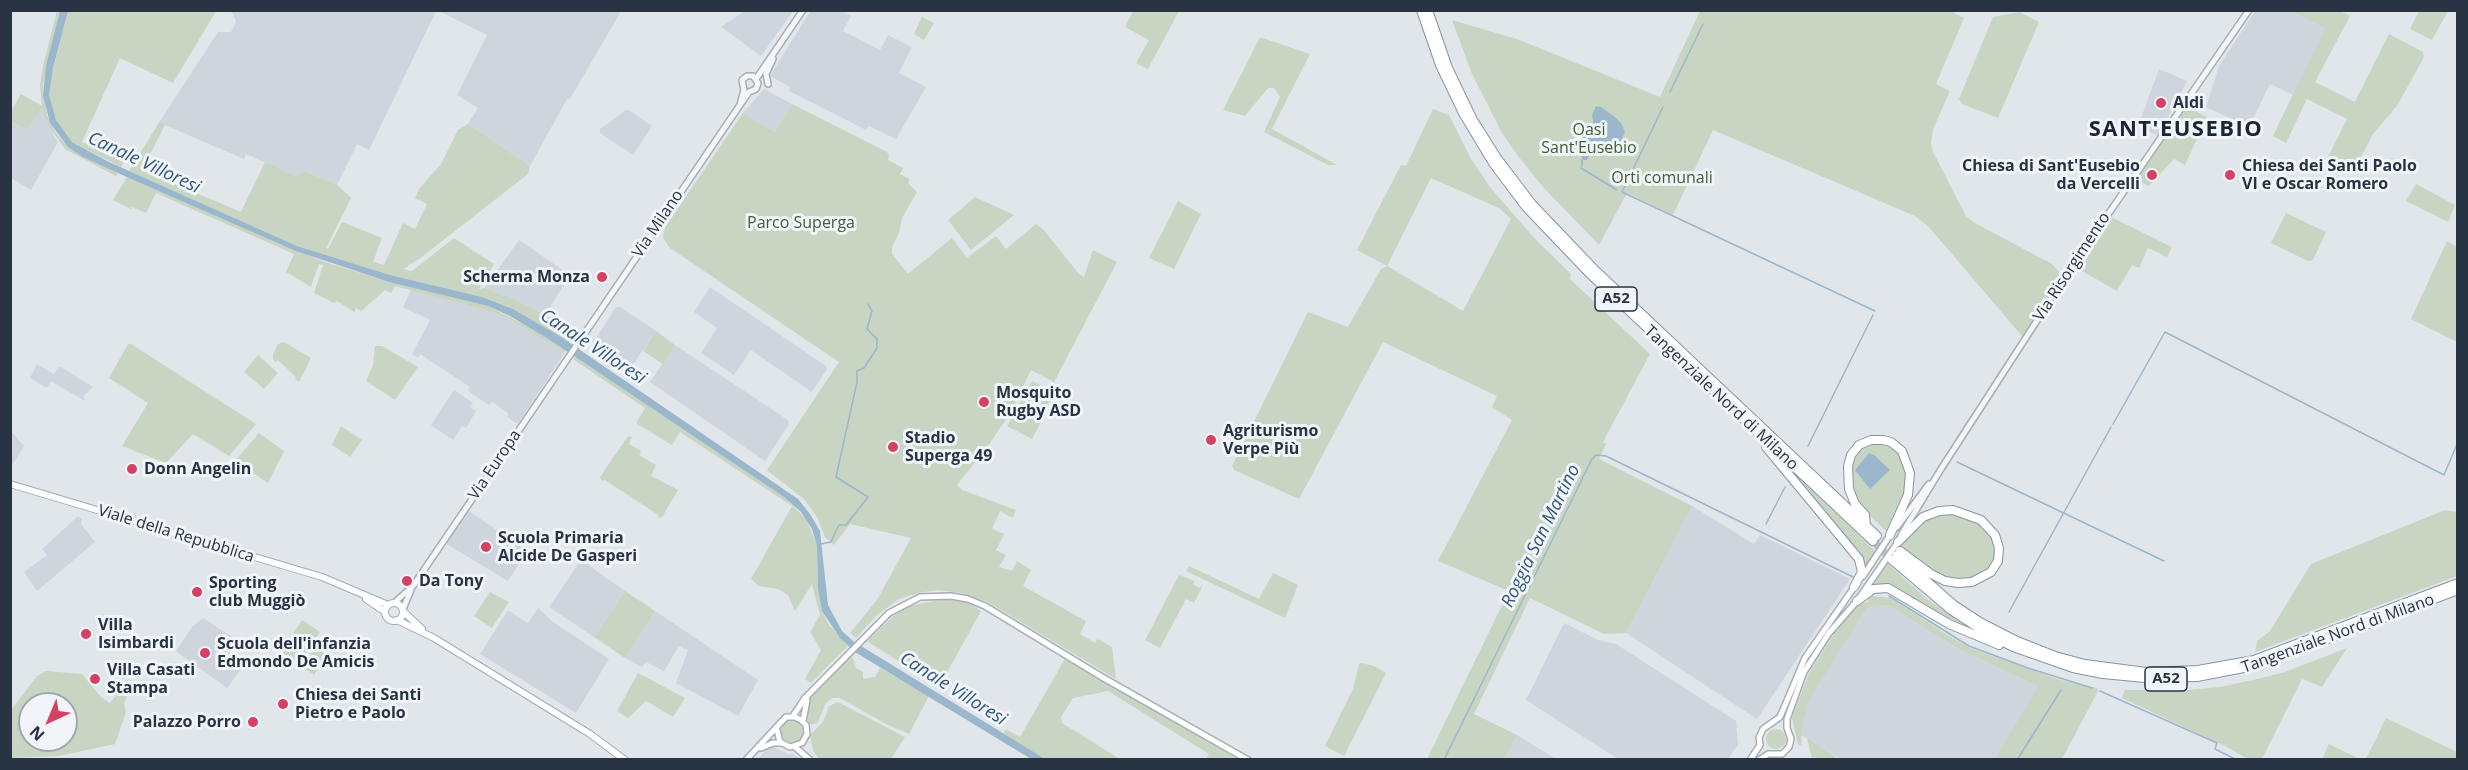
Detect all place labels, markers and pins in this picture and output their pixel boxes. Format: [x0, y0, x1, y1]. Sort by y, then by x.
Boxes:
place label: Aldi [2173, 93, 2204, 113]
marker: Aldi [2154, 96, 2168, 110]
place label: Chiesa di Sant'Eusebio da Vercelli [1962, 156, 2140, 194]
place label: Chiesa dei Santi Paolo VI e Oscar Romero [2242, 156, 2417, 194]
marker: Chiesa di Sant'Eusebio da Vercelli [2145, 168, 2159, 182]
marker: Chiesa dei Santi Paolo VI e Oscar Romero [2223, 168, 2237, 182]
place label: Scherma Monza [463, 267, 590, 287]
marker: Scherma Monza [595, 270, 609, 284]
place label: Mosquito Rugby ASD [996, 383, 1081, 421]
marker: Mosquito Rugby ASD [977, 395, 991, 409]
place label: Agriturismo Verpe Più [1223, 421, 1318, 459]
place label: Stadio Superga 49 [905, 428, 992, 466]
marker: Agriturismo Verpe Più [1204, 433, 1218, 447]
marker: Stadio Superga 49 [886, 440, 900, 454]
place label: Donn Angelin [144, 459, 251, 479]
marker: Donn Angelin [125, 462, 139, 476]
place label: Scuola Primaria Alcide De Gasperi [498, 528, 637, 566]
marker: Scuola Primaria Alcide De Gasperi [479, 540, 493, 554]
place label: Da Tony [419, 571, 483, 591]
place label: Sporting club Muggiò [209, 573, 305, 611]
marker: Da Tony [400, 574, 414, 588]
marker: Sporting club Muggiò [190, 585, 204, 599]
place label: Villa Isimbardi [98, 615, 174, 653]
marker: Villa Isimbardi [79, 627, 93, 641]
place label: Scuola dell'infanzia Edmondo De Amicis [217, 634, 375, 672]
marker: Scuola dell'infanzia Edmondo De Amicis [198, 646, 212, 660]
place label: Villa Casati Stampa [107, 660, 195, 698]
marker: Villa Casati Stampa [88, 672, 102, 686]
place label: Chiesa dei Santi Pietro e Paolo [295, 685, 421, 723]
marker: Chiesa dei Santi Pietro e Paolo [276, 697, 290, 711]
place label: Palazzo Porro [133, 712, 241, 732]
marker: Palazzo Porro [246, 715, 260, 729]

